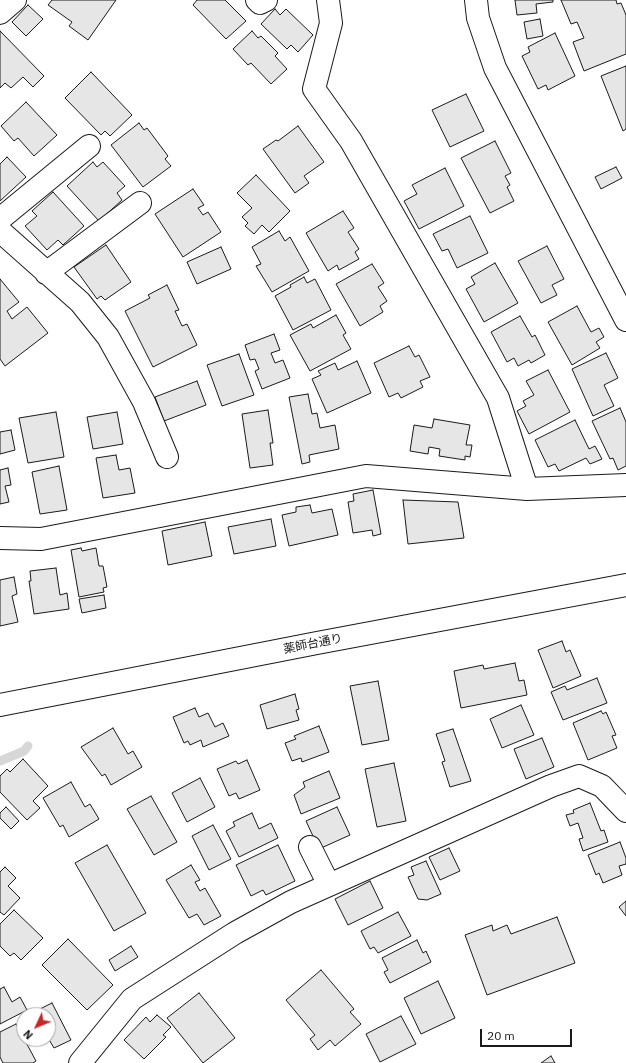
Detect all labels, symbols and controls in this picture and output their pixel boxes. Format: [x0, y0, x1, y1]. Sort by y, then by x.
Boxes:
street label: 薬師台通り [282, 631, 344, 657]
north arrow [16, 1007, 56, 1047]
scale bar [482, 1021, 574, 1047]
text: N [20, 1027, 36, 1042]
text: 20 m [487, 1028, 515, 1043]

